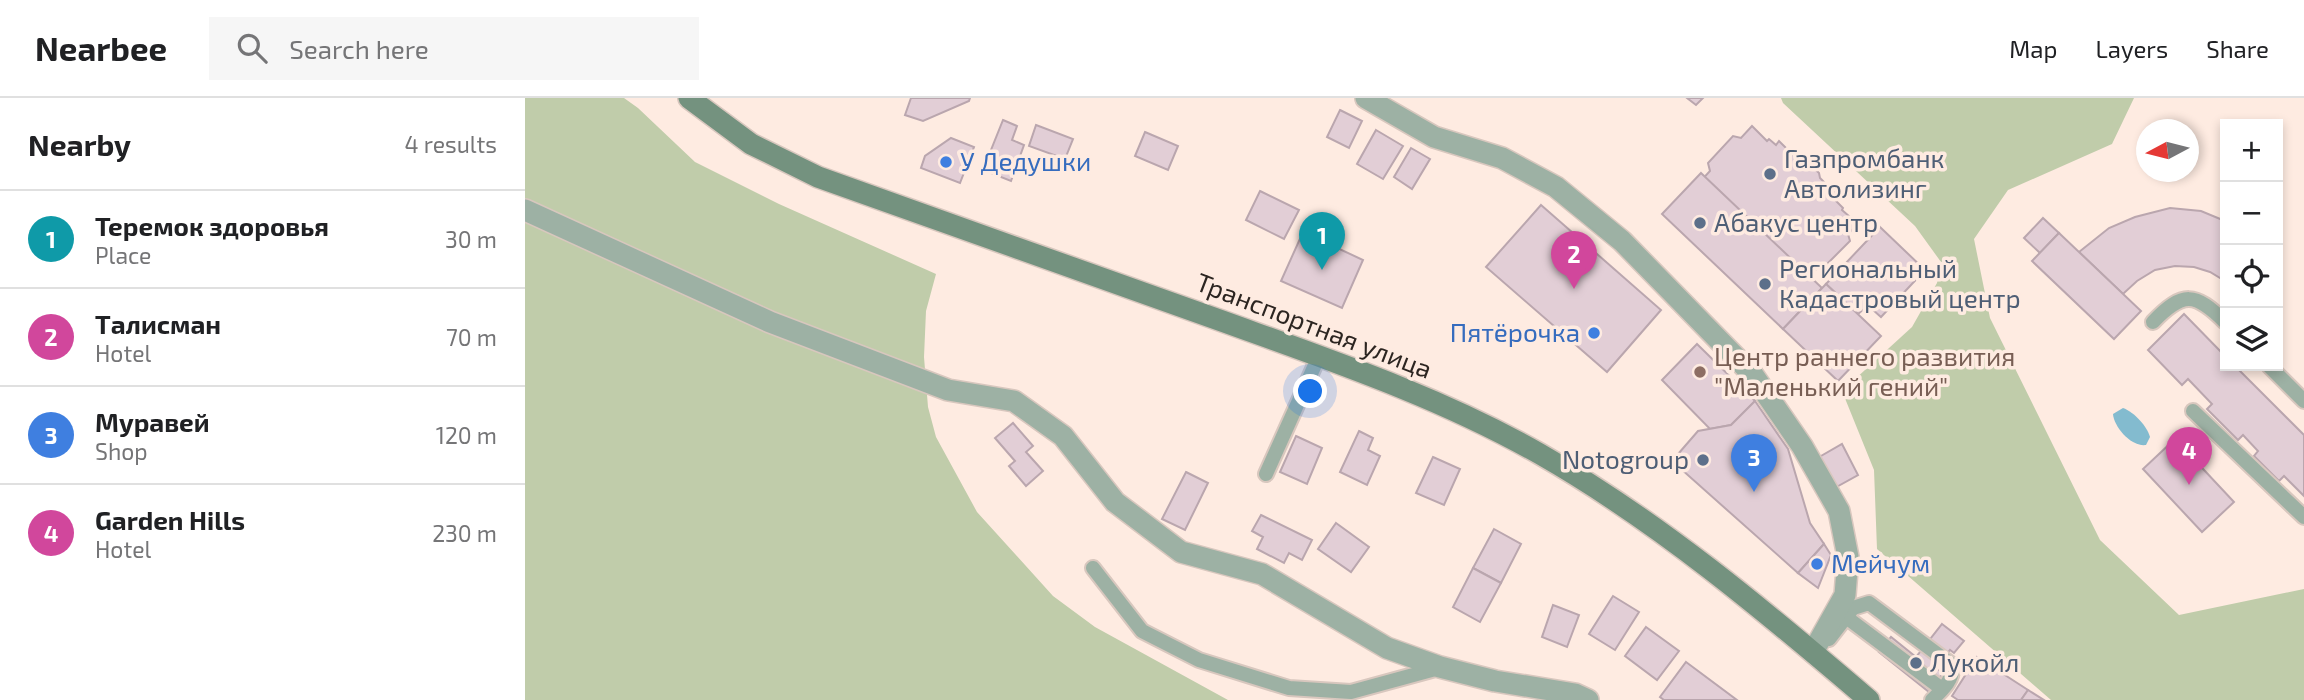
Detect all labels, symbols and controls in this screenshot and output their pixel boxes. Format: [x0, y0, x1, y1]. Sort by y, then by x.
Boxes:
search box [209, 17, 699, 80]
text: Nearbee [35, 28, 167, 68]
icon: search [233, 29, 271, 67]
text: Search here [289, 33, 429, 64]
text: Map [2009, 34, 2057, 63]
text: Layers [2095, 34, 2168, 63]
text: Share [2206, 34, 2269, 63]
north arrow [2136, 119, 2199, 182]
map controls [2220, 119, 2283, 371]
button: + [2220, 119, 2283, 182]
text: Nearby [28, 126, 131, 162]
text: 4 results [405, 130, 497, 158]
place label: Газпромбанк Автолизинг [1784, 142, 1945, 203]
place label: У Дедушки [960, 145, 1091, 177]
marker: У Дедушки [938, 154, 954, 170]
marker: Газпромбанк Автолизинг [1762, 166, 1778, 182]
button: − [2220, 182, 2283, 245]
place label: Абакус центр [1714, 206, 1878, 238]
text: Теремок здоровья [95, 210, 329, 241]
pin: 1 [1299, 212, 1345, 270]
marker: Абакус центр [1692, 215, 1708, 231]
text: 1 [46, 225, 56, 253]
text: 30 m [445, 225, 497, 253]
pin: 2 [1551, 231, 1597, 289]
text: Place [95, 241, 151, 269]
button: locate [2220, 245, 2283, 308]
place label: Региональный Кадастровый центр [1779, 252, 2021, 313]
street label: Транспортная улица [1192, 265, 1437, 385]
marker: Региональный Кадастровый центр [1757, 276, 1773, 292]
text: Талисман [95, 308, 221, 339]
button: layers [2220, 308, 2283, 371]
place label: Пятёрочка [1450, 316, 1580, 347]
text: 2 [44, 323, 58, 351]
text: 70 m [446, 323, 497, 351]
marker: Пятёрочка [1586, 325, 1602, 341]
text: Hotel [95, 339, 151, 367]
place label: Центр раннего развития "Маленький гений" [1714, 340, 2015, 401]
marker: Центр раннего развития "Маленький гений" [1692, 364, 1708, 380]
your location [1293, 374, 1327, 408]
text: Муравей [95, 406, 210, 437]
text: 3 [44, 421, 58, 449]
text: 120 m [436, 421, 497, 449]
pin: 4 [2166, 427, 2212, 485]
pin: 3 [1731, 434, 1777, 492]
text: Shop [95, 437, 148, 465]
place label: Notogroup [1562, 443, 1689, 474]
marker: Notogroup [1695, 452, 1711, 468]
text: Garden Hills [95, 504, 245, 535]
text: 4 [44, 519, 58, 547]
text: 230 m [432, 519, 497, 547]
text: Hotel [95, 535, 151, 563]
place label: Мейчум [1831, 547, 1930, 579]
marker: Мейчум [1809, 556, 1825, 572]
place label: Лукойл [1930, 646, 2019, 678]
marker: Лукойл [1908, 655, 1924, 671]

